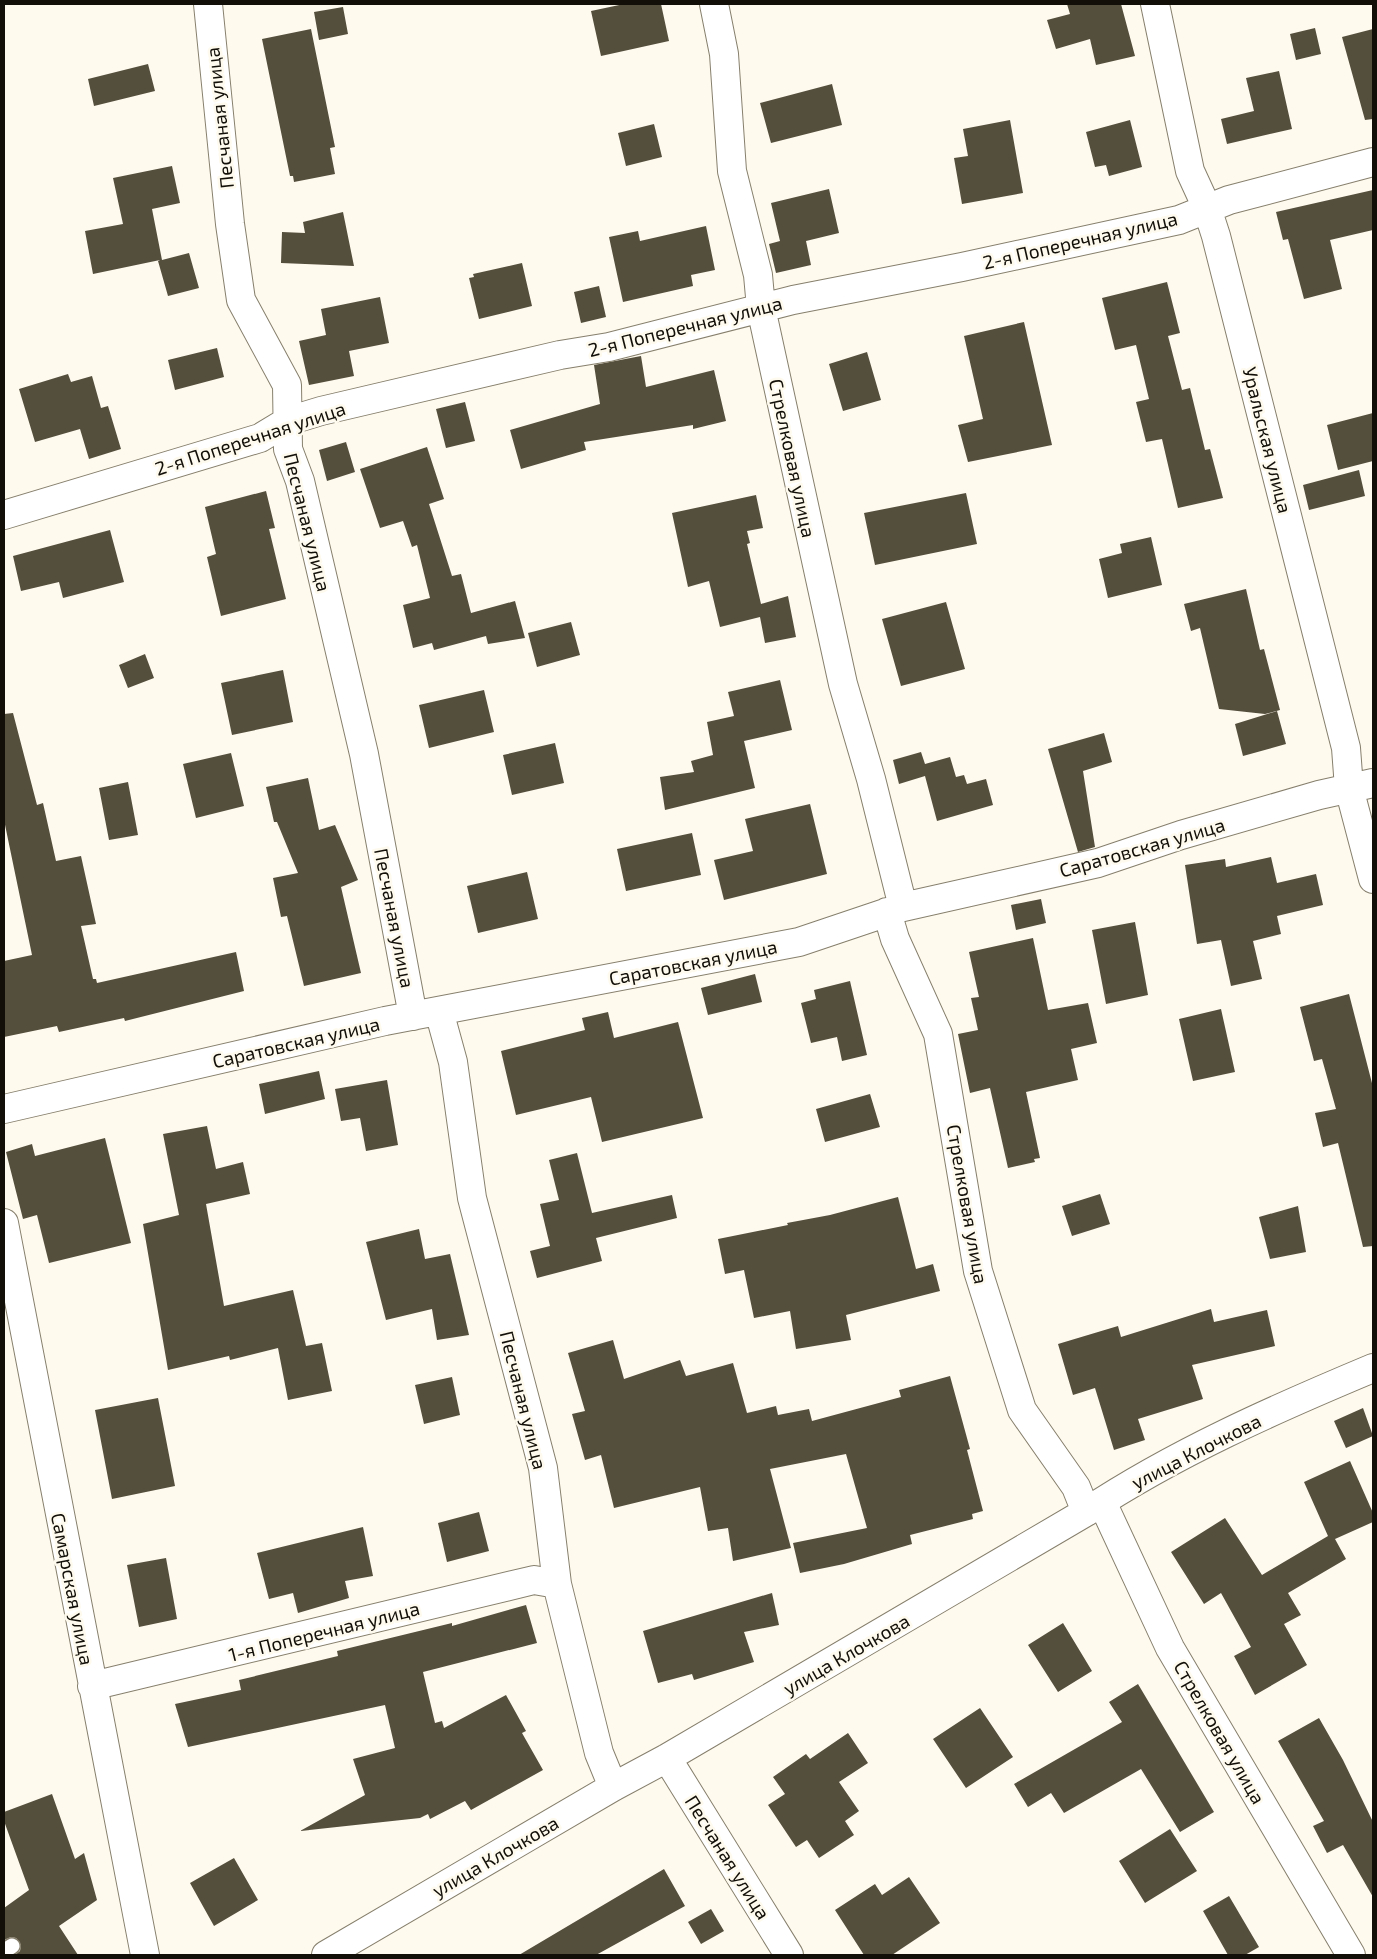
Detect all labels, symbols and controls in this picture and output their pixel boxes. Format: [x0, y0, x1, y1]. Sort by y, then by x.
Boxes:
street label: Песчаная улица [200, 46, 239, 190]
street label: 2-я Поперечная улица [980, 206, 1180, 275]
street label: 2-я Поперечная улица [586, 291, 785, 362]
street label: Уральская улица [1238, 365, 1297, 516]
street label: Стрелковая улица [764, 377, 821, 540]
street label: 2-я Поперечная улица [152, 396, 349, 481]
street label: Песчаная улица [279, 450, 336, 594]
street label: Саратовская улица [1057, 812, 1228, 883]
street label: Песчаная улица [369, 846, 420, 990]
street label: Саратовская улица [607, 934, 779, 991]
street label: Саратовская улица [210, 1012, 382, 1073]
street label: Стрелковая улица [942, 1122, 993, 1286]
street label: Песчаная улица [495, 1328, 552, 1472]
street label: улица Клочкова [1127, 1408, 1265, 1494]
street label: Самарская улица [46, 1511, 99, 1667]
street label: 1-я Поперечная улица [226, 1596, 422, 1667]
street label: улица Клочкова [779, 1608, 914, 1700]
street label: Стрелковая улица [1169, 1656, 1270, 1808]
street label: Песчаная улица [680, 1791, 775, 1924]
street label: улица Клочкова [428, 1810, 563, 1902]

